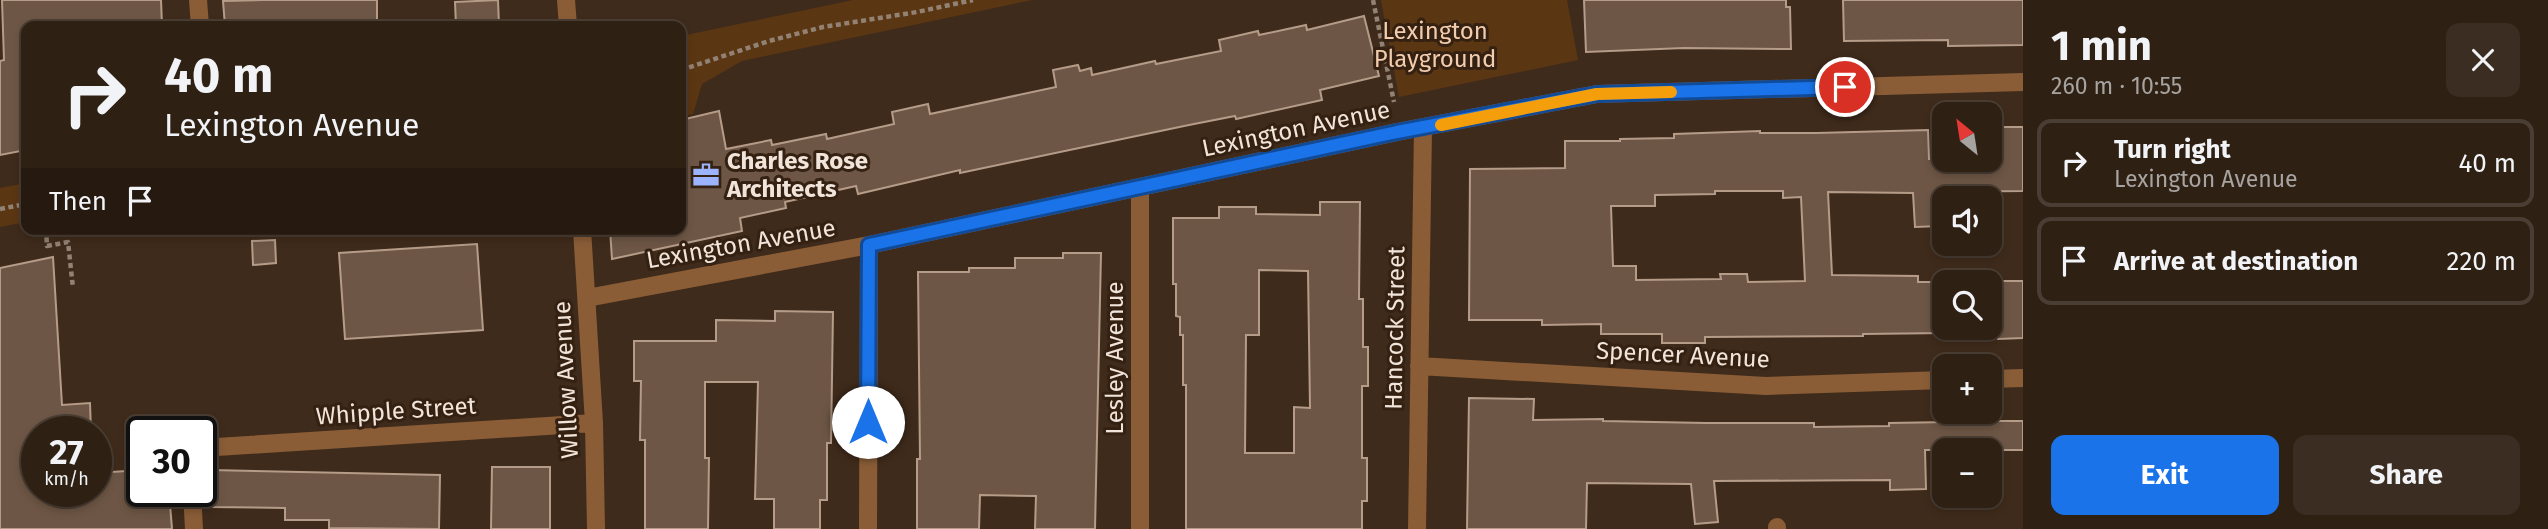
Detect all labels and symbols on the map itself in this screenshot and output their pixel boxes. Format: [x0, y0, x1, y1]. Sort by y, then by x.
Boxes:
park label: Lexington Playground [1374, 17, 1496, 73]
pin [1815, 57, 1875, 117]
street label: Lexington Avenue [1199, 95, 1393, 163]
north arrow [1932, 102, 2002, 172]
place label: Charles Rose Architects [726, 147, 868, 203]
office icon: Charles Rose Architects [691, 160, 721, 190]
street label: Lexington Avenue [644, 214, 838, 274]
street label: Hancock Street [1380, 246, 1410, 410]
street label: Lesley Avenue [1101, 281, 1129, 435]
street label: Willow Avenue [548, 300, 584, 460]
street label: Spencer Avenue [1595, 336, 1771, 374]
position arrow [831, 385, 905, 459]
street label: Whipple Street [315, 391, 477, 431]
speed limit sign: 30 [126, 416, 217, 507]

